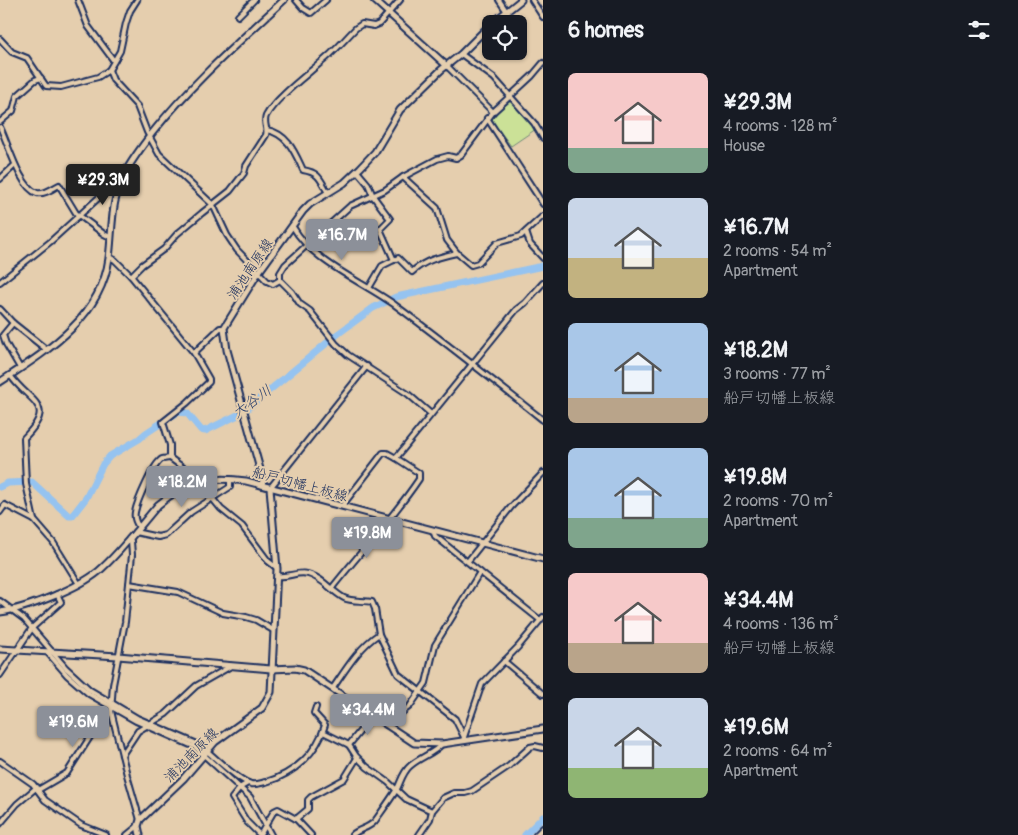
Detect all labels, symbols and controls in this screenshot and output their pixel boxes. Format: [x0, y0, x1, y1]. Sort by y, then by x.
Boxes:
map controls [482, 15, 527, 60]
button: locate [482, 15, 527, 60]
icon: filters [965, 16, 993, 44]
text: 6 homes [568, 17, 644, 44]
text: ¥29.3M [723, 89, 792, 116]
icon: home [608, 93, 668, 153]
text: 4 rooms · 128 m² [723, 116, 838, 136]
text: House [723, 136, 765, 156]
pin: ¥29.3M [62, 164, 144, 206]
text: ¥29.3M [77, 170, 129, 190]
text: ¥16.7M [723, 214, 789, 241]
pin: ¥16.7M [301, 218, 383, 261]
icon: home [608, 218, 668, 278]
text: ¥16.7M [317, 225, 367, 245]
street label: 浦池南原線 [223, 235, 277, 303]
text: 2 rooms · 54 m² [723, 241, 832, 261]
text: Apartment [723, 261, 798, 281]
text: ¥18.2M [723, 337, 788, 364]
icon: home [608, 343, 668, 403]
text: 3 rooms · 77 m² [723, 364, 831, 384]
water label: 大谷川 [228, 381, 276, 423]
text: 船戸切幡上板線 [723, 388, 835, 408]
street label: 船戸切幡上板線 [250, 463, 350, 505]
text: ¥19.8M [723, 464, 787, 491]
pin: ¥18.2M [141, 466, 223, 508]
icon: home [608, 468, 668, 528]
text: ¥18.2M [157, 472, 207, 492]
text: 2 rooms · 70 m² [723, 491, 833, 511]
text: Apartment [723, 511, 798, 531]
pin: ¥19.8M [326, 516, 408, 559]
text: ¥19.8M [343, 523, 391, 543]
text: ¥34.4M [723, 587, 793, 614]
icon: home [608, 593, 668, 653]
text: 4 rooms · 136 m² [723, 614, 839, 634]
text: 船戸切幡上板線 [723, 638, 835, 658]
pin: ¥34.4M [327, 694, 409, 736]
text: ¥34.4M [341, 700, 395, 720]
pin: ¥19.6M [32, 706, 114, 748]
text: ¥19.6M [48, 712, 98, 732]
text: ¥19.6M [723, 714, 789, 741]
icon: home [608, 718, 668, 778]
street label: 浦池南原線 [160, 724, 222, 786]
text: 2 rooms · 64 m² [723, 741, 833, 761]
text: Apartment [723, 761, 798, 781]

